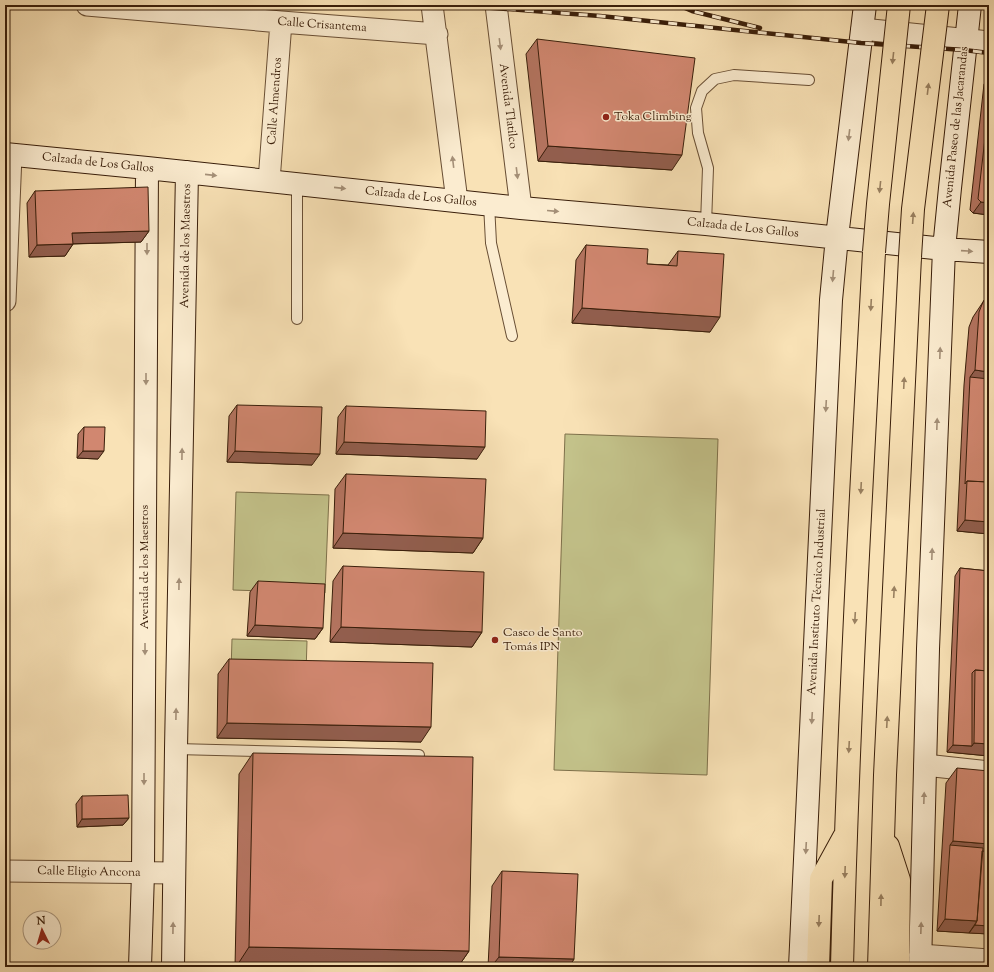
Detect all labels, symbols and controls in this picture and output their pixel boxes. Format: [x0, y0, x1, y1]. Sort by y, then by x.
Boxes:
street label: Calle Crisantema [277, 13, 368, 37]
one-way arrow [497, 38, 503, 50]
street label: Avenida Paseo de las Jacarandas [939, 45, 973, 209]
one-way arrow [890, 52, 897, 64]
street label: Calle Almendros [263, 56, 287, 145]
street label: Avenida Tlatilco [494, 62, 522, 150]
one-way arrow [925, 83, 931, 95]
place label: Toka Climbing [614, 108, 692, 126]
marker: Toka Climbing [601, 112, 611, 122]
one-way arrow [846, 129, 852, 141]
street label: Calzada de Los Gallos [41, 148, 155, 178]
one-way arrow [450, 156, 456, 168]
one-way arrow [514, 167, 520, 179]
one-way arrow [205, 171, 217, 178]
one-way arrow [877, 181, 883, 193]
street label: Calzada de Los Gallos [364, 182, 478, 212]
street label: Avenida de los Maestros [176, 183, 196, 308]
one-way arrow [334, 185, 346, 192]
one-way arrow [547, 207, 559, 214]
one-way arrow [909, 212, 916, 224]
street label: Calzada de Los Gallos [686, 213, 800, 243]
one-way arrow [144, 243, 150, 256]
one-way arrow [961, 247, 973, 254]
one-way arrow [830, 270, 836, 282]
one-way arrow [868, 299, 874, 312]
one-way arrow [937, 346, 943, 359]
one-way arrow [143, 373, 149, 386]
one-way arrow [901, 376, 907, 389]
one-way arrow [823, 400, 829, 413]
one-way arrow [934, 418, 941, 430]
one-way arrow [179, 447, 185, 460]
one-way arrow [858, 482, 865, 494]
street label: Avenida de los Maestros [136, 505, 154, 629]
street label: Avenida Instituto Técnico Industrial [803, 508, 831, 696]
one-way arrow [929, 547, 935, 560]
one-way arrow [176, 577, 182, 590]
one-way arrow [890, 586, 897, 598]
one-way arrow [852, 612, 859, 624]
place label: Casco de Santo Tomás IPN [503, 624, 583, 656]
marker: Casco de Santo Tomás IPN [490, 635, 500, 645]
one-way arrow [142, 643, 148, 656]
one-way arrow [173, 708, 180, 720]
one-way arrow [808, 712, 815, 724]
one-way arrow [884, 716, 891, 728]
one-way arrow [846, 741, 853, 753]
one-way arrow [141, 773, 147, 786]
one-way arrow [921, 792, 928, 804]
one-way arrow [802, 842, 809, 854]
street label: Calle Eligio Ancona [37, 862, 141, 882]
one-way arrow [842, 866, 848, 879]
one-way arrow [878, 893, 884, 906]
north arrow [22, 910, 62, 950]
text: N [35, 913, 47, 929]
one-way arrow [816, 915, 823, 927]
one-way arrow [170, 921, 176, 934]
one-way arrow [918, 921, 924, 934]

